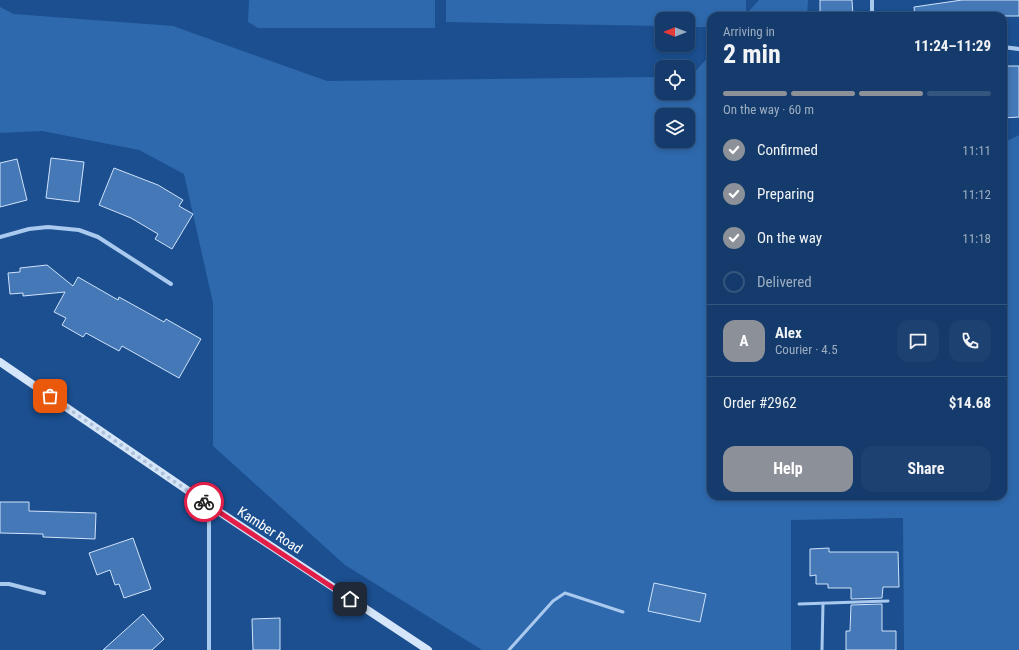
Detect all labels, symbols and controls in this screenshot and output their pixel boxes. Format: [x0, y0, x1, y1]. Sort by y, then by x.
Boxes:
north arrow [655, 12, 695, 52]
map controls [655, 12, 695, 148]
text: Arriving in [723, 24, 775, 39]
text: 11:24–11:29 [914, 37, 991, 55]
text: 2 min [723, 39, 781, 69]
button: locate [655, 60, 695, 100]
text: On the way · 60 m [723, 102, 814, 117]
button: layers [655, 108, 695, 148]
icon: check [723, 139, 745, 161]
text: Confirmed [757, 141, 818, 159]
text: 11:11 [962, 143, 991, 158]
icon: check [723, 183, 745, 205]
text: Preparing [757, 185, 814, 203]
text: 11:12 [962, 187, 991, 202]
icon: check [723, 227, 745, 249]
text: On the way [757, 229, 822, 247]
text: 11:18 [962, 231, 991, 246]
text: Delivered [757, 273, 812, 291]
button: chat [897, 320, 939, 362]
button: phone [949, 320, 991, 362]
text: Alex [775, 324, 802, 342]
text: A [740, 332, 748, 350]
text: Courier · 4.5 [775, 342, 838, 357]
pin [33, 379, 67, 413]
icon: bag [39, 385, 61, 407]
text: Order #2962 [723, 394, 797, 412]
text: $14.68 [949, 394, 991, 412]
button: Help [723, 446, 853, 492]
button: Share [861, 446, 991, 492]
courier [184, 482, 224, 522]
icon: bike [193, 491, 215, 513]
street label: Kamber Road [235, 503, 305, 557]
pin [333, 582, 367, 616]
icon: home [339, 588, 361, 610]

